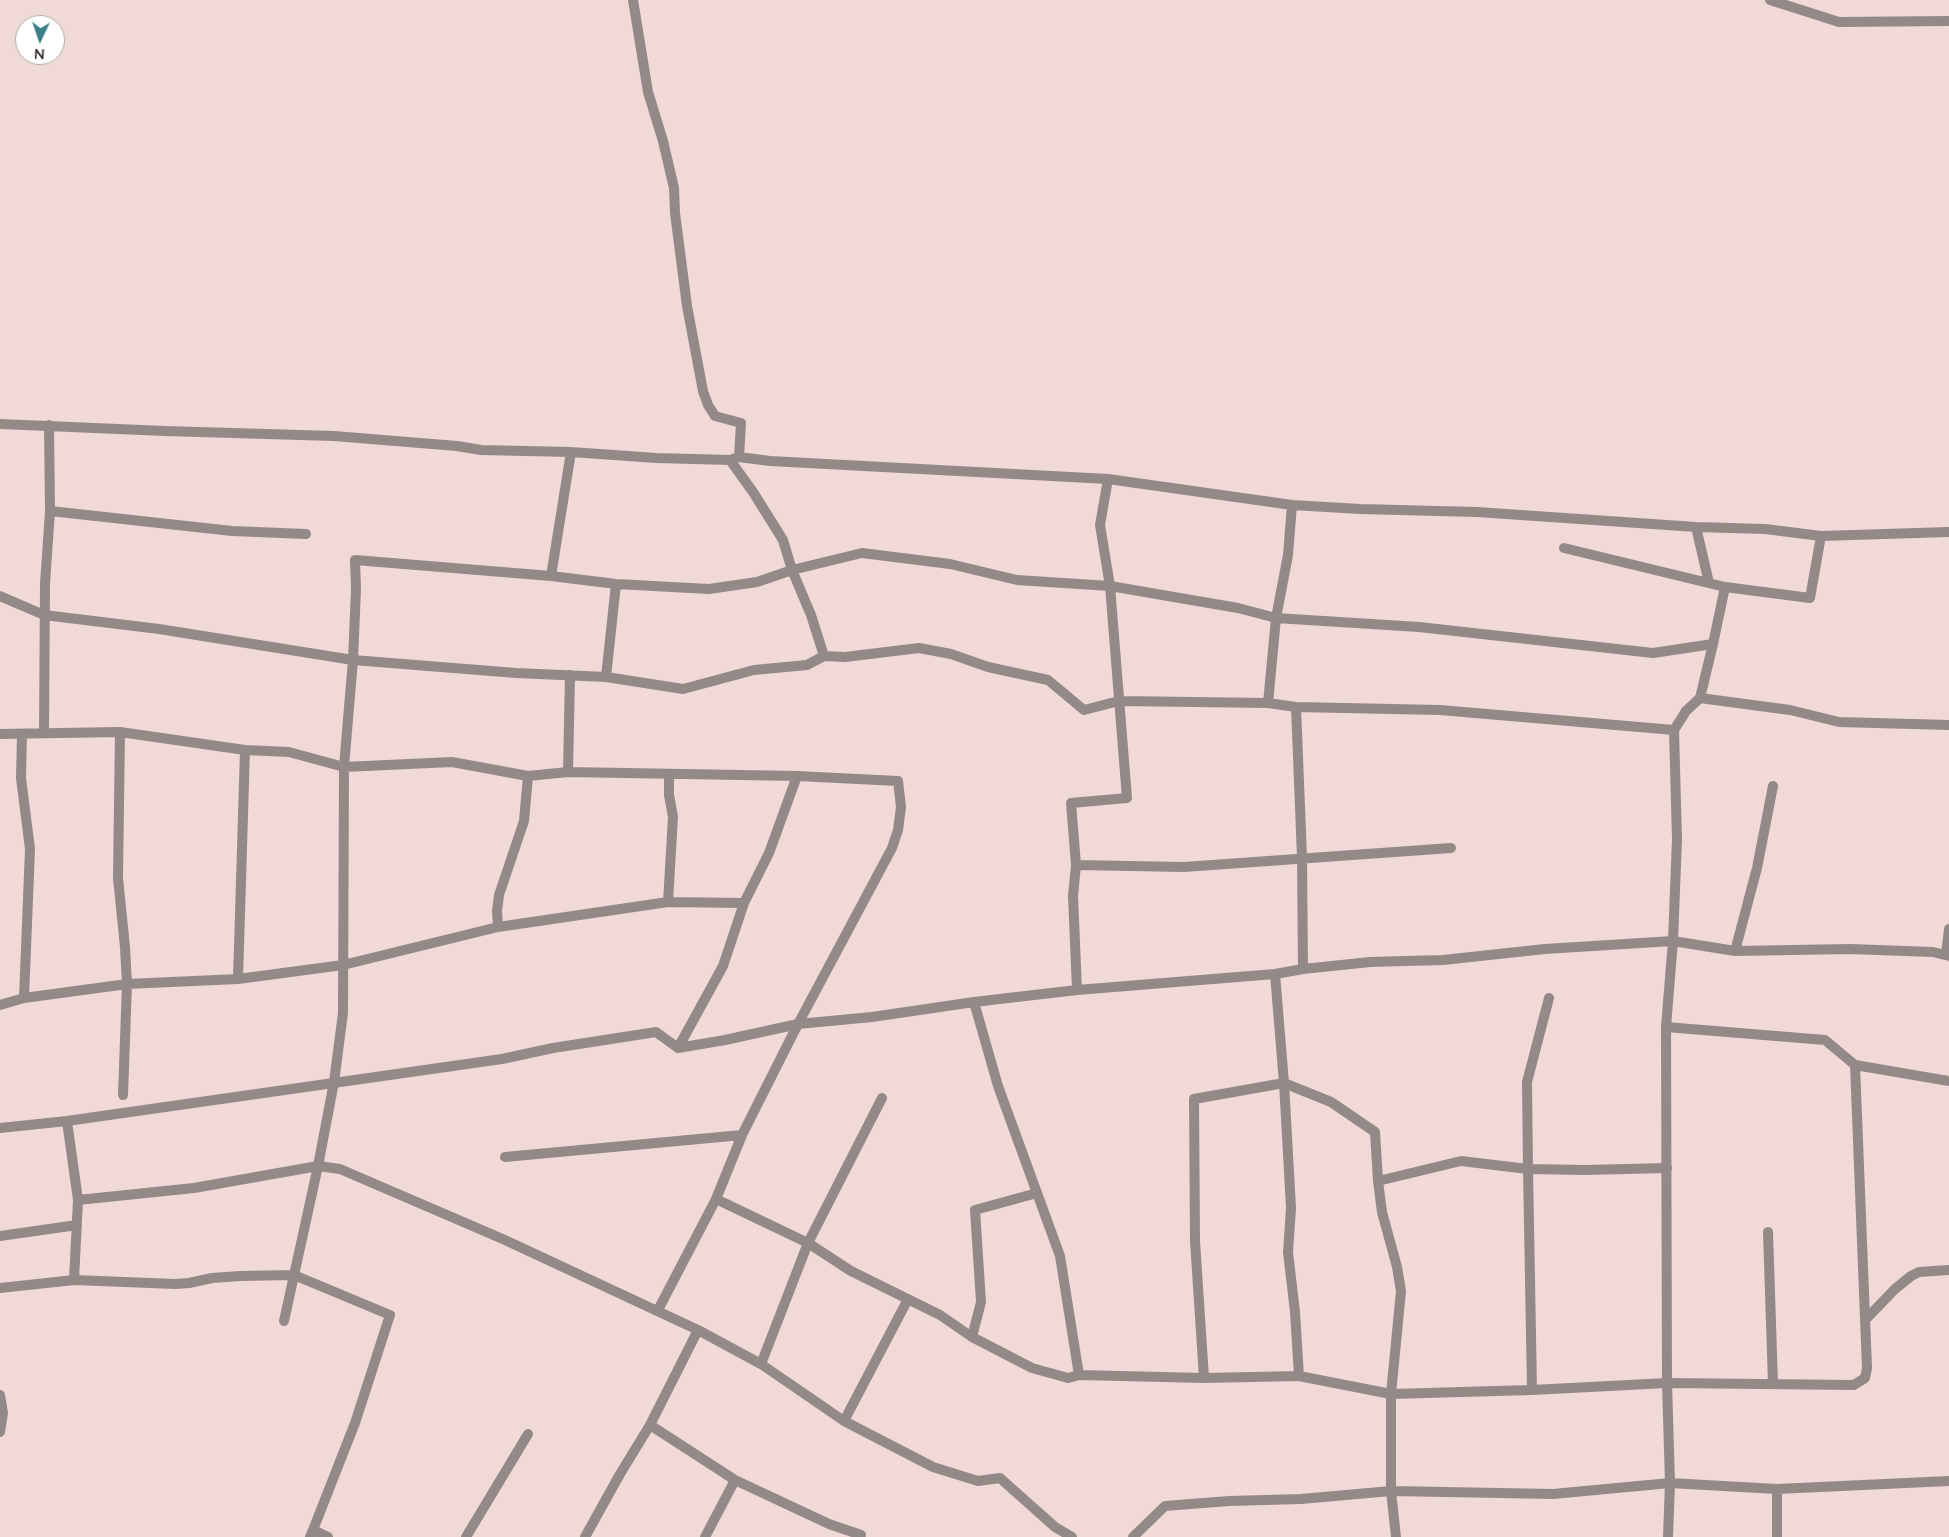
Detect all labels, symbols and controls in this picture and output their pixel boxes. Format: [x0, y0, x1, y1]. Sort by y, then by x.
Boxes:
north arrow [15, 15, 65, 65]
text: N [33, 46, 45, 63]

